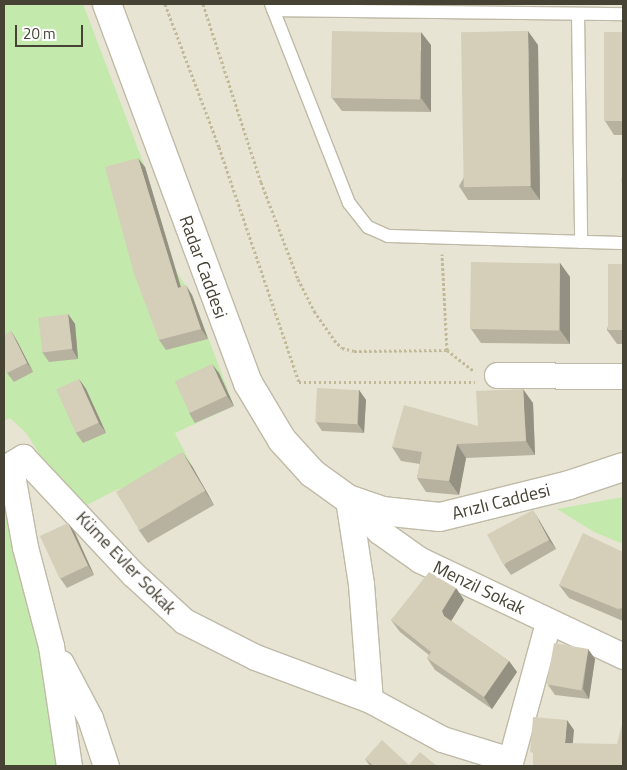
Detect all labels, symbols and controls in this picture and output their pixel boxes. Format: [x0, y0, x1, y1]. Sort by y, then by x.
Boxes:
scale bar [18, 15, 85, 47]
text: 20 m [23, 22, 56, 45]
street label: Radar Caddesi [174, 213, 232, 321]
street label: Arızlı Caddesi [450, 479, 552, 525]
street label: Küme Evler Sokak [71, 507, 181, 619]
street label: Menzil Sokak [430, 556, 528, 620]

